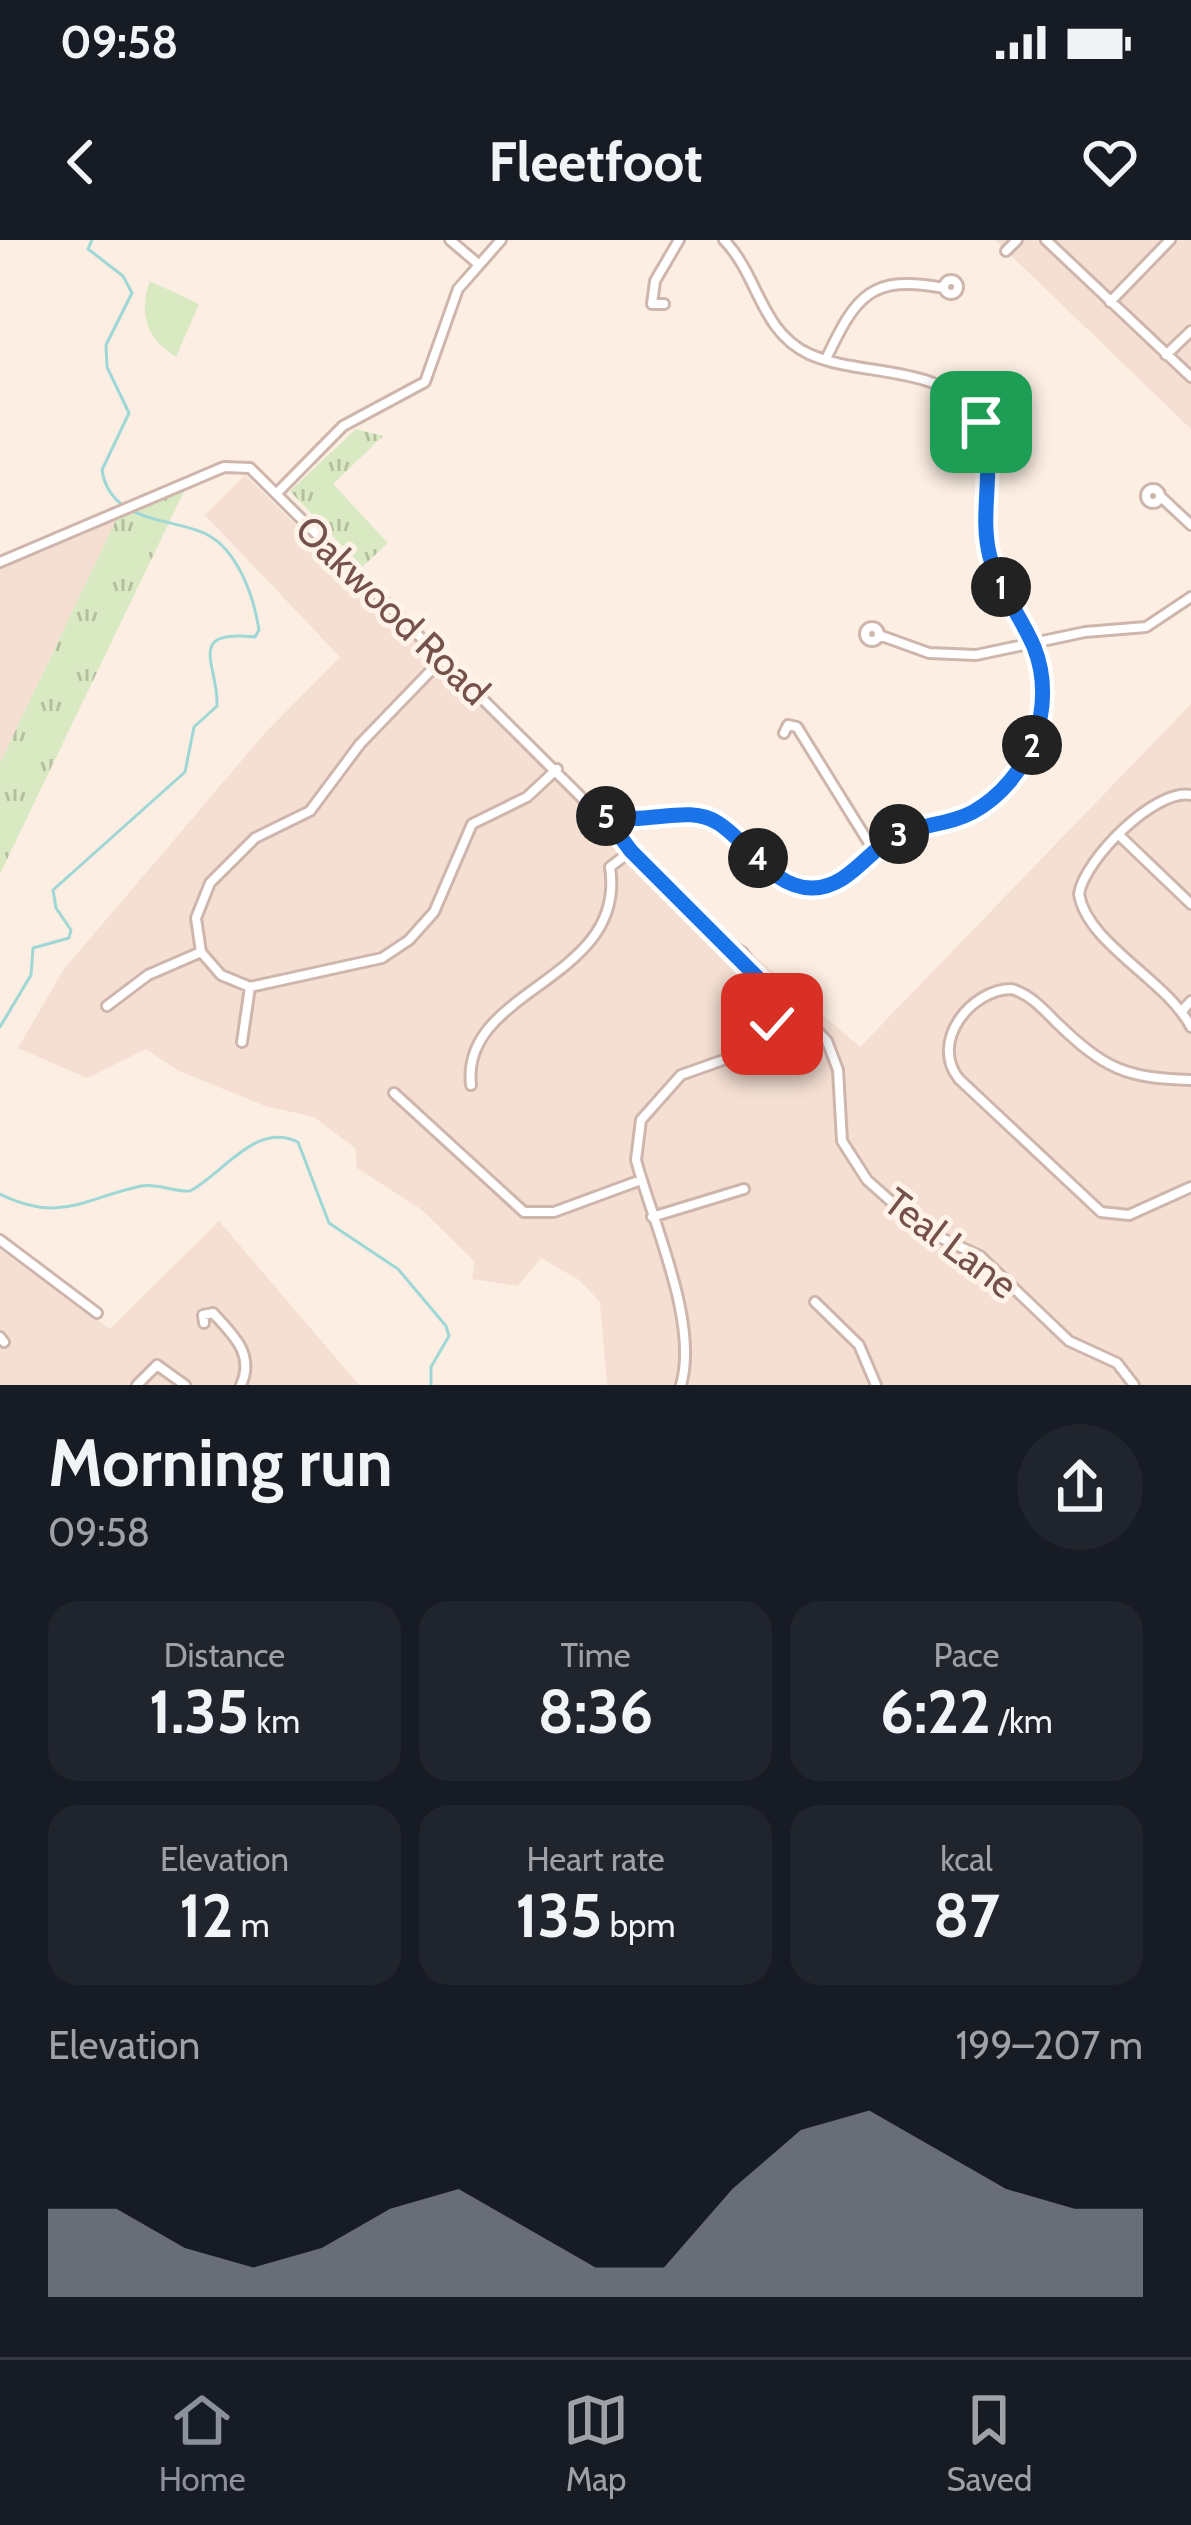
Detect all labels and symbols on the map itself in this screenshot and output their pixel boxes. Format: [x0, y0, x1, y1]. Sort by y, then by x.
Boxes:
pin [930, 371, 1032, 473]
street label: Oakwood Road [286, 505, 500, 715]
pin: 1 [971, 557, 1031, 617]
pin: 2 [1002, 715, 1062, 775]
pin: 5 [576, 786, 636, 846]
pin: 3 [869, 804, 929, 864]
pin: 4 [728, 828, 788, 888]
pin [721, 973, 823, 1075]
street label: Teal Lane [875, 1177, 1027, 1309]

